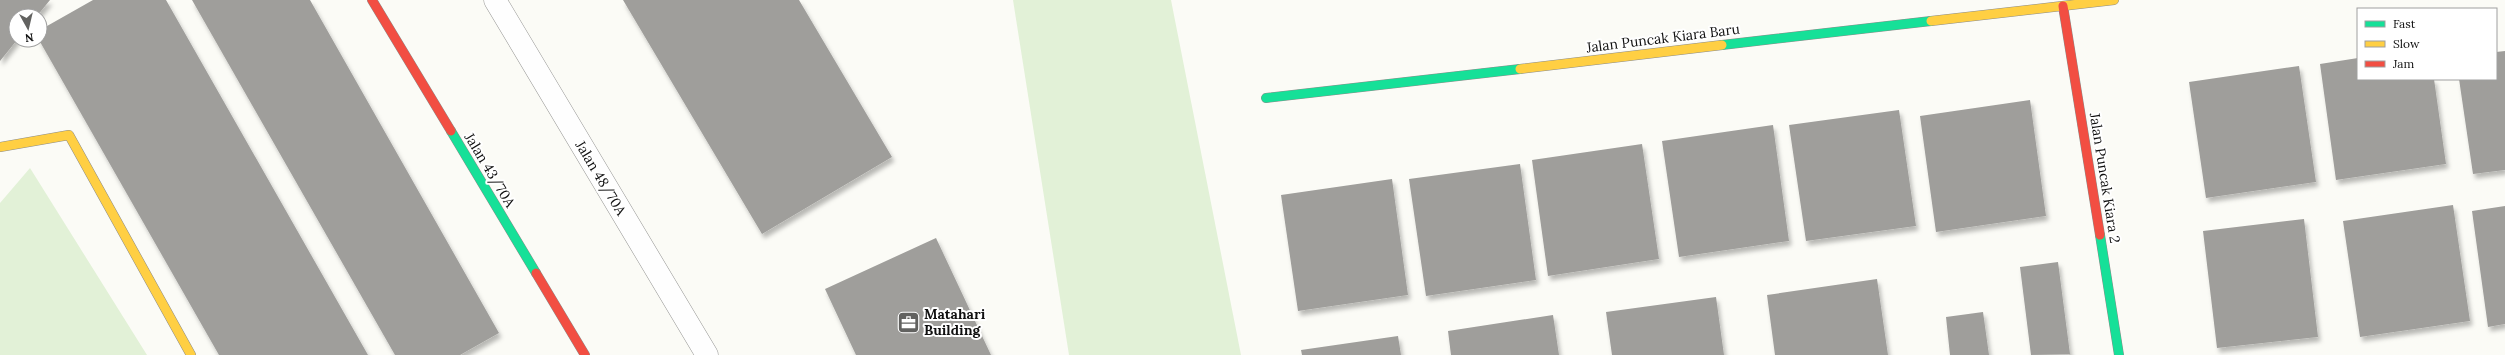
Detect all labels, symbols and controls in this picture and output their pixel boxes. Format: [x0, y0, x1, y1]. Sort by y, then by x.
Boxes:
north arrow [8, 8, 48, 48]
legend [2357, 8, 2497, 80]
text: Fast [2393, 16, 2416, 31]
street label: Jalan Puncak Kiara Baru [1584, 20, 1741, 56]
text: N [24, 30, 35, 45]
text: Slow [2393, 36, 2420, 51]
text: Jam [2392, 56, 2414, 71]
street label: Jalan Puncak Kiara 2 [2086, 111, 2124, 244]
street label: Jalan 43/70A [460, 129, 519, 211]
street label: Jalan 48/70A [571, 137, 630, 219]
place label: Matahari Building [924, 305, 986, 339]
office icon: Matahari Building [895, 309, 921, 335]

